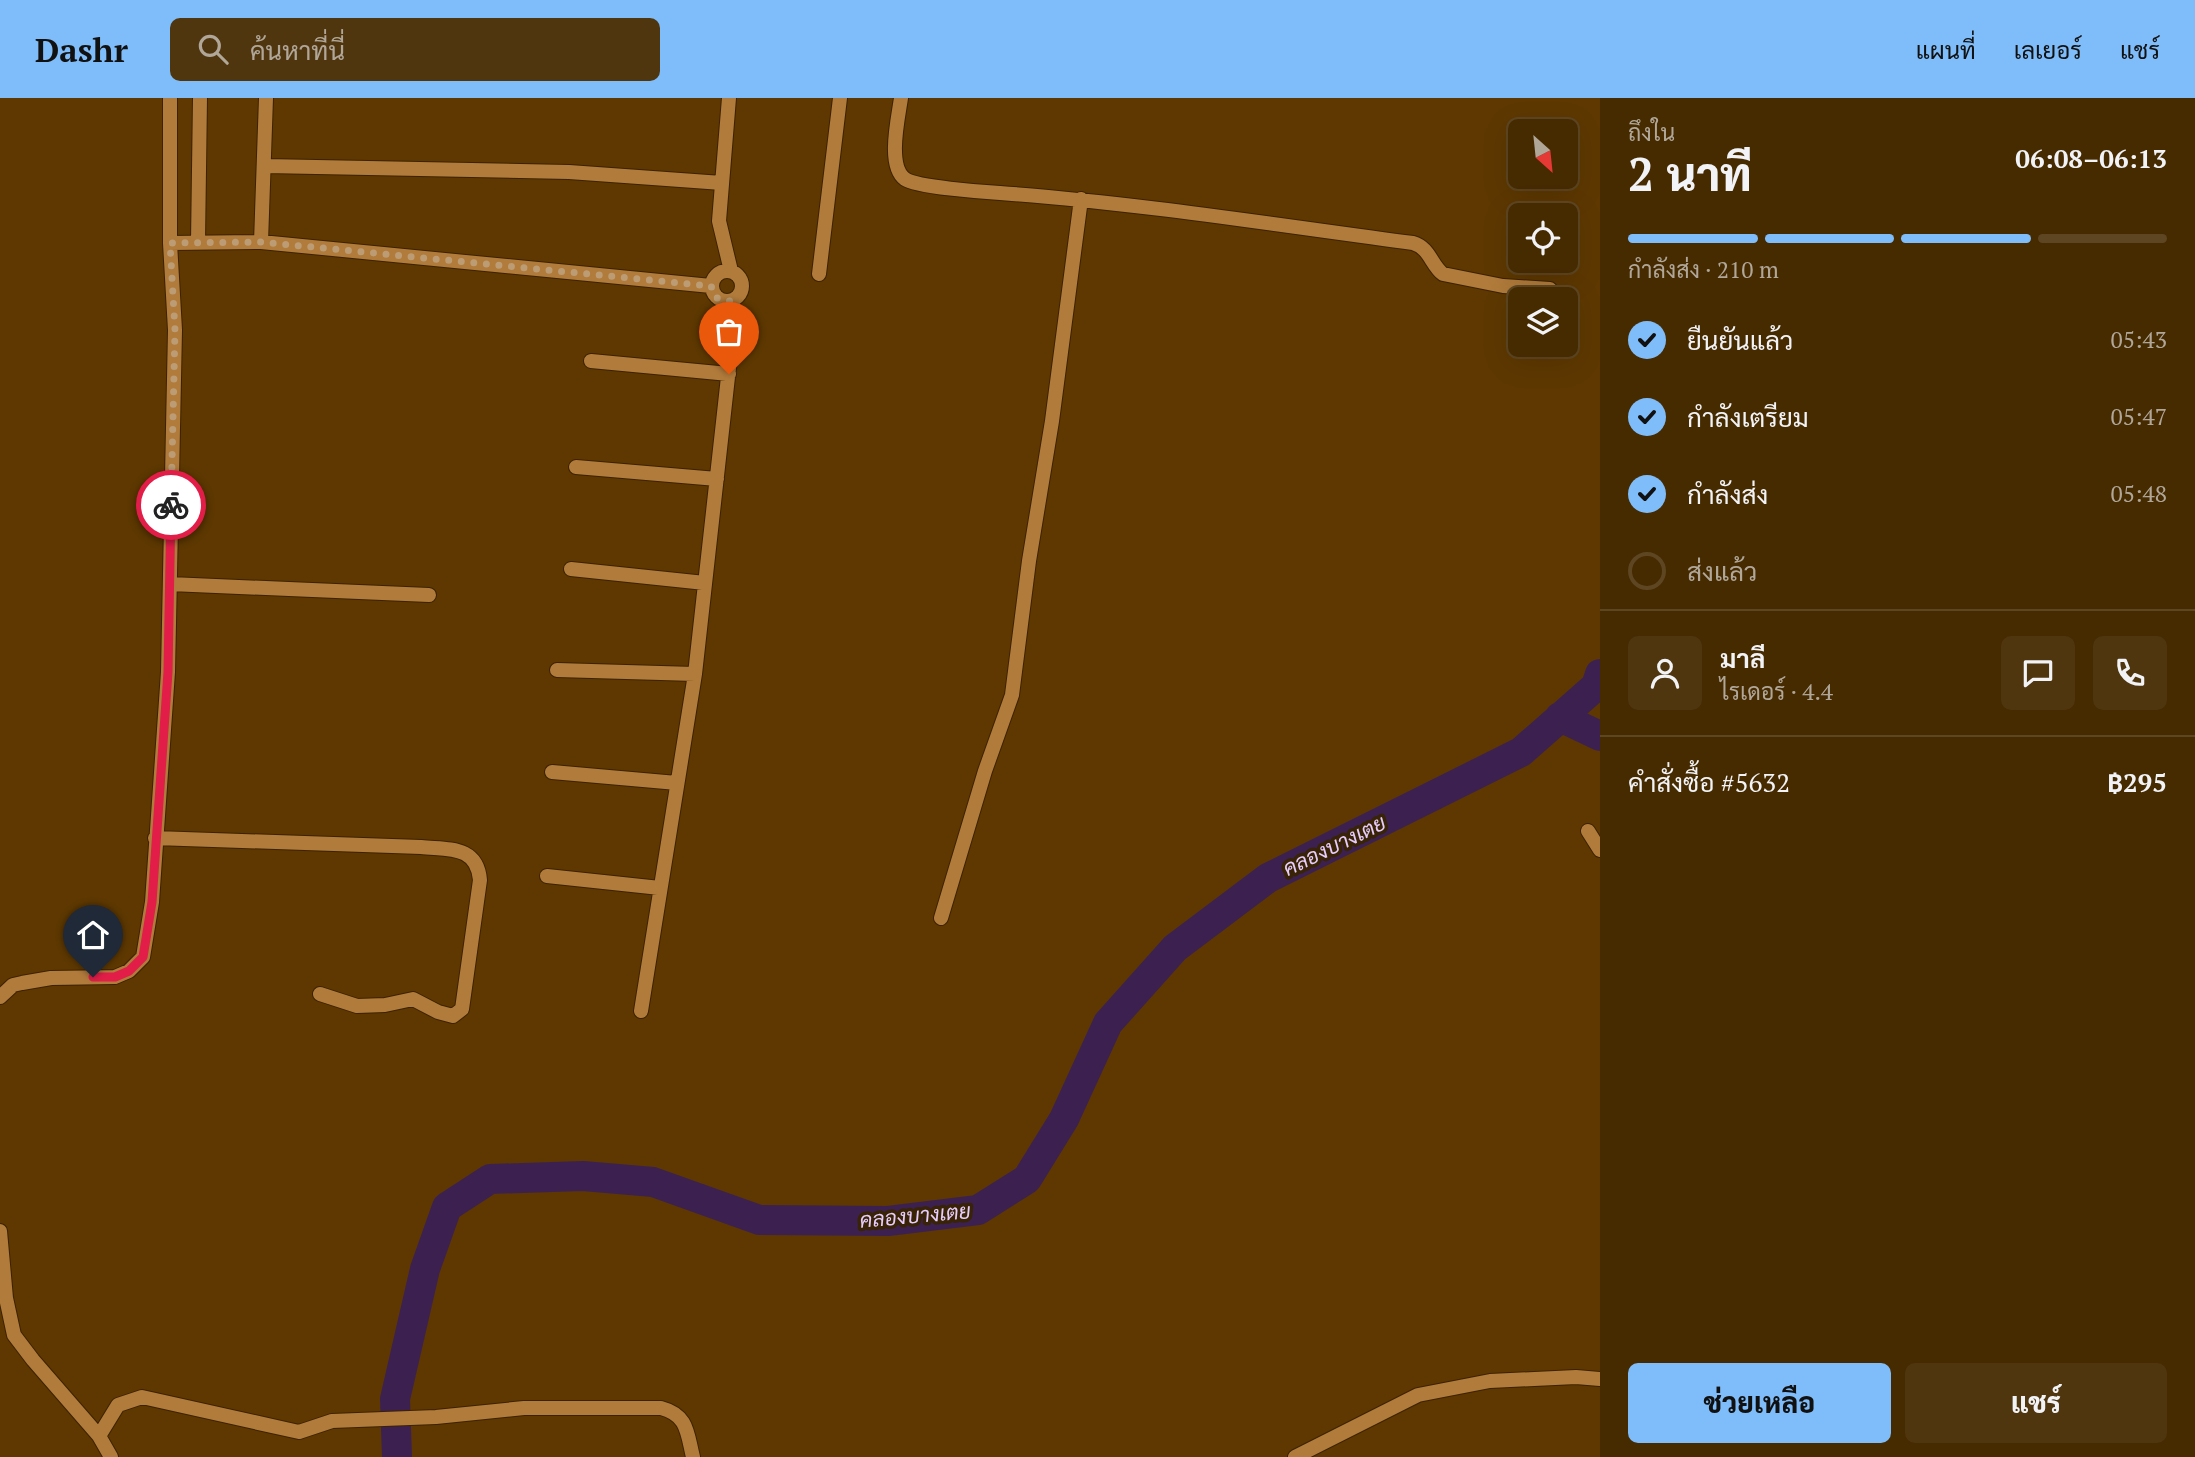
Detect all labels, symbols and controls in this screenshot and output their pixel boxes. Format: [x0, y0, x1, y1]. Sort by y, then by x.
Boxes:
search box [170, 18, 660, 81]
text: Dashr [35, 28, 128, 71]
icon: search [194, 30, 232, 68]
text: ค้นหาที่นี่ [250, 33, 345, 67]
text: แผนที่ [1916, 34, 1976, 66]
text: เลเยอร์ [2014, 34, 2082, 66]
text: แชร์ [2120, 34, 2160, 66]
text: ถึงใน [1628, 117, 1675, 148]
north arrow [1508, 119, 1578, 189]
map controls [1508, 119, 1578, 357]
text: 06:08–06:13 [2015, 141, 2167, 175]
text: 2 นาที [1628, 143, 1752, 204]
button: locate [1508, 203, 1578, 273]
text: กำลังส่ง · 210 m [1628, 254, 1779, 285]
button: layers [1508, 287, 1578, 357]
pin [699, 302, 759, 374]
icon: bag [710, 313, 748, 351]
icon: check [1628, 321, 1666, 359]
text: ยืนยันแล้ว [1687, 323, 1793, 357]
text: 05:43 [2110, 324, 2167, 355]
icon: check [1628, 398, 1666, 436]
text: กำลังเตรียม [1687, 400, 1809, 434]
text: 05:47 [2110, 401, 2167, 432]
courier [136, 470, 206, 540]
icon: check [1628, 475, 1666, 513]
text: กำลังส่ง [1687, 477, 1768, 511]
text: 05:48 [2110, 478, 2167, 509]
icon: bike [152, 486, 190, 524]
text: ส่งแล้ว [1687, 554, 1757, 588]
button: person [1628, 636, 1702, 710]
button: chat [2001, 636, 2075, 710]
button: phone [2093, 636, 2167, 710]
text: มาลี [1720, 641, 1765, 675]
text: ไรเดอร์ · 4.4 [1720, 676, 1833, 707]
text: คำสั่งซื้อ #5632 [1628, 765, 1790, 799]
text: ฿295 [2107, 765, 2167, 799]
water label: คลองบางเตย [1278, 808, 1390, 882]
pin [63, 905, 123, 977]
icon: home [74, 916, 112, 954]
water label: คลองบางเตย [858, 1196, 972, 1234]
button: ช่วยเหลือ [1628, 1363, 1891, 1443]
button: แชร์ [1905, 1363, 2167, 1443]

